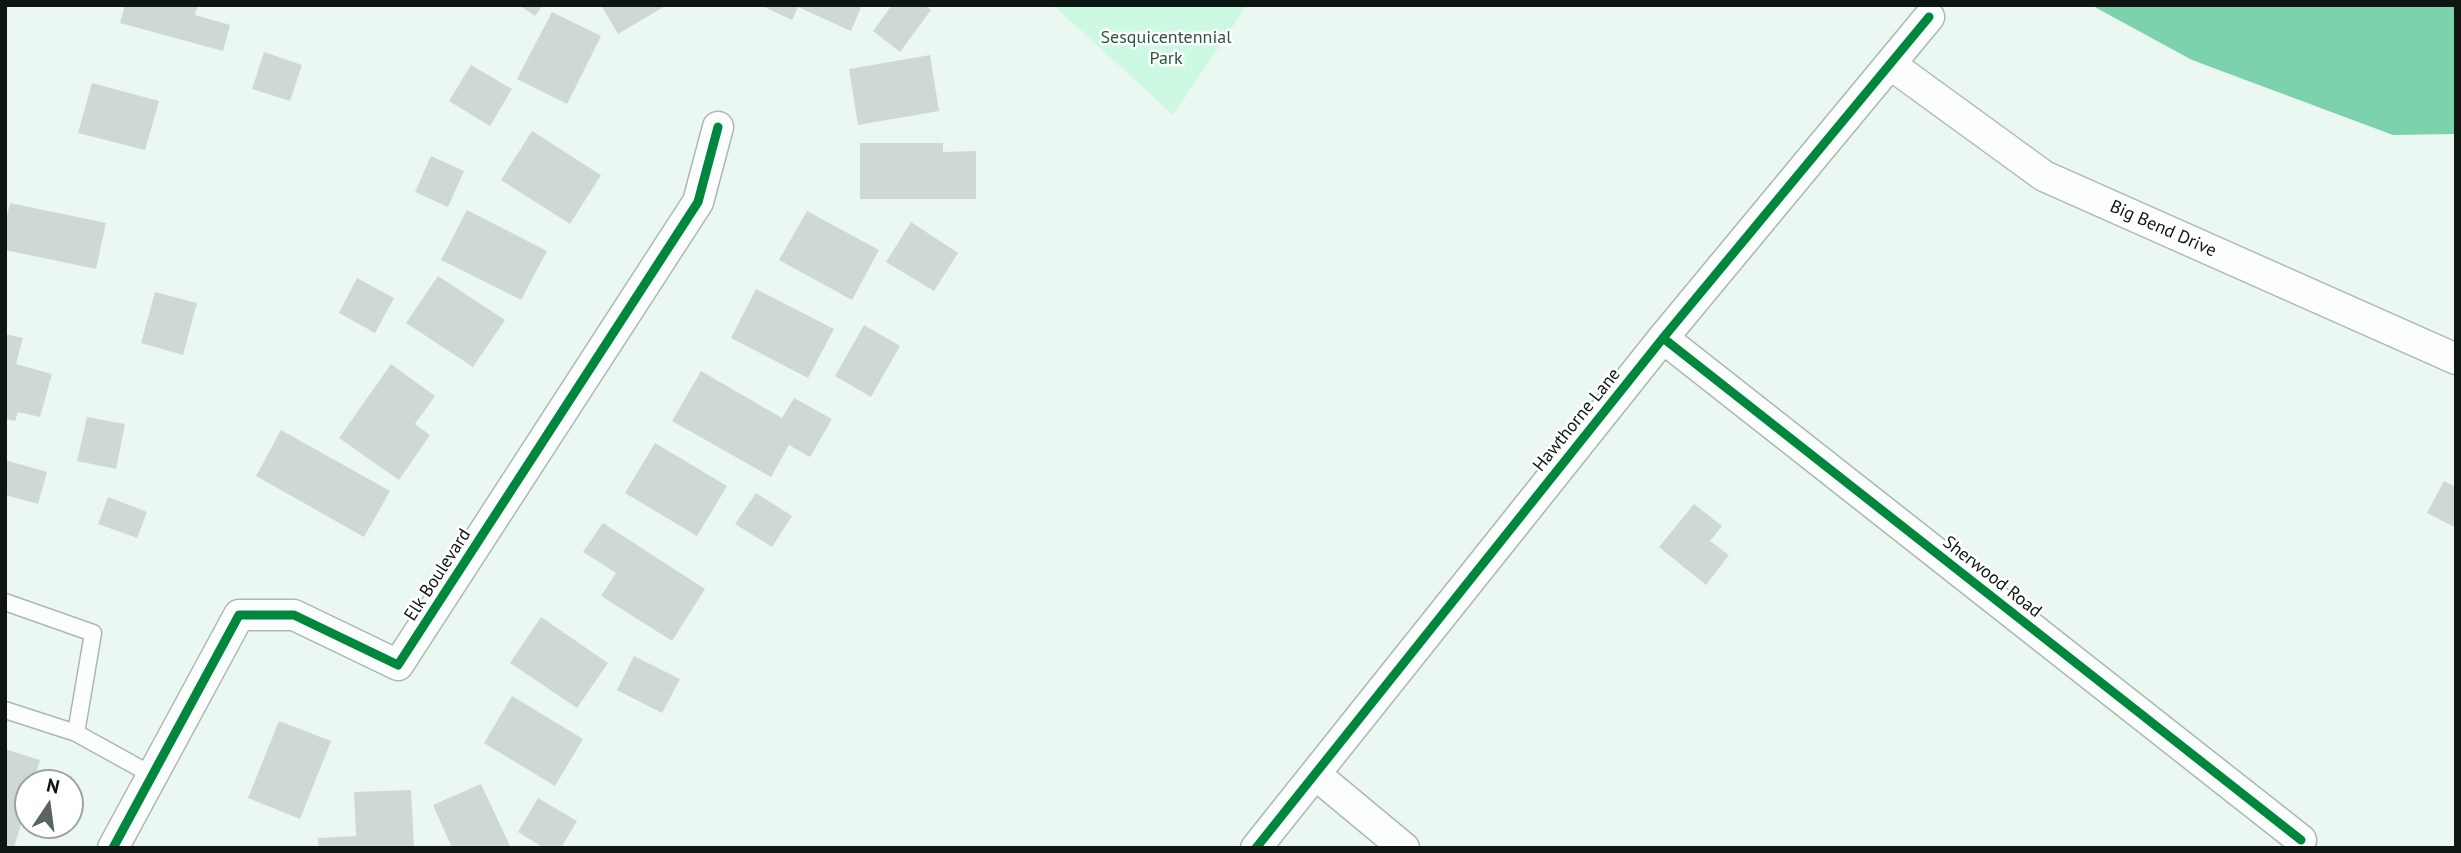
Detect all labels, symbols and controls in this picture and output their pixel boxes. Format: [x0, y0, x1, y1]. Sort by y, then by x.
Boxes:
park label: Sesquicentennial Park [1101, 27, 1231, 70]
street label: Big Bend Drive [2106, 196, 2220, 262]
street label: Hawthorne Lane [1529, 364, 1625, 476]
street label: Elk Boulevard [400, 525, 476, 625]
street label: Sherwood Road [1938, 532, 2046, 622]
north arrow [14, 769, 84, 839]
text: N [44, 772, 62, 799]

